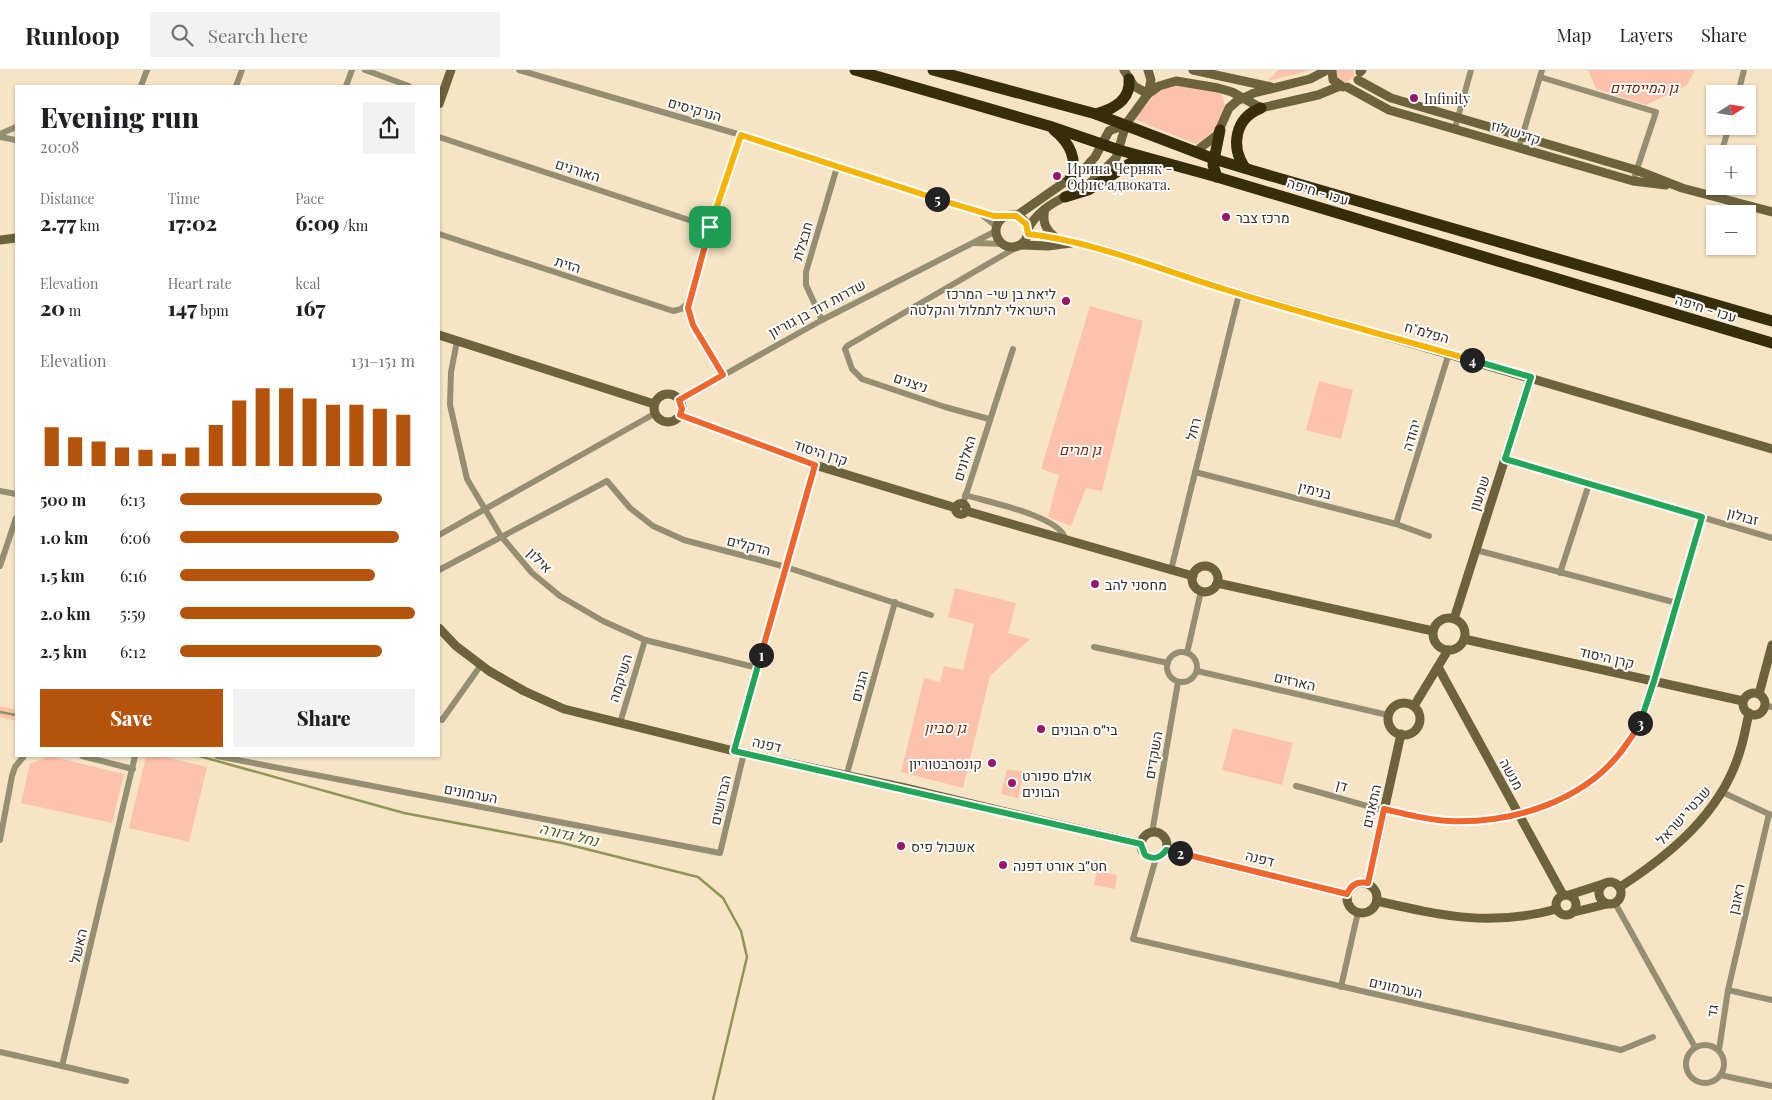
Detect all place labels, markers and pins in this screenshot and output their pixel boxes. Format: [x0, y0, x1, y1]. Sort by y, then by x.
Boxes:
place label: Infinity [1424, 89, 1470, 108]
marker: Infinity [1408, 92, 1420, 104]
place label: Ирина Черняк - Офис адвоката. [1067, 159, 1173, 194]
marker: Ирина Черняк - Офис адвоката. [1051, 170, 1063, 182]
pin: 5 [924, 186, 950, 212]
pin [689, 206, 731, 248]
place label: מרכז צבר [1236, 208, 1290, 227]
marker: מרכז צבר [1220, 211, 1232, 223]
place label: ליאת בן שי- המרכז הישראלי לתמלול והקלטה [910, 284, 1056, 319]
marker: ליאת בן שי- המרכז הישראלי לתמלול והקלטה [1060, 295, 1072, 307]
pin: 4 [1460, 348, 1484, 372]
place label: מחסני להב [1105, 575, 1167, 594]
marker: מחסני להב [1089, 578, 1101, 590]
pin: 1 [748, 642, 774, 668]
pin: 3 [1628, 710, 1652, 736]
place label: בי״ס הבונים [1051, 720, 1118, 739]
marker: בי״ס הבונים [1035, 723, 1047, 735]
place label: קונסרבטוריון [909, 754, 982, 773]
marker: קונסרבטוריון [986, 757, 998, 769]
place label: אולם ספורט הבונים [1022, 766, 1092, 801]
marker: אולם ספורט הבונים [1006, 777, 1018, 789]
place label: אשכול פיס [911, 837, 975, 856]
marker: אשכול פיס [895, 840, 907, 852]
pin: 2 [1168, 840, 1192, 866]
place label: חט״ב אורט דפנה [1013, 856, 1107, 875]
marker: חט״ב אורט דפנה [997, 859, 1009, 871]

